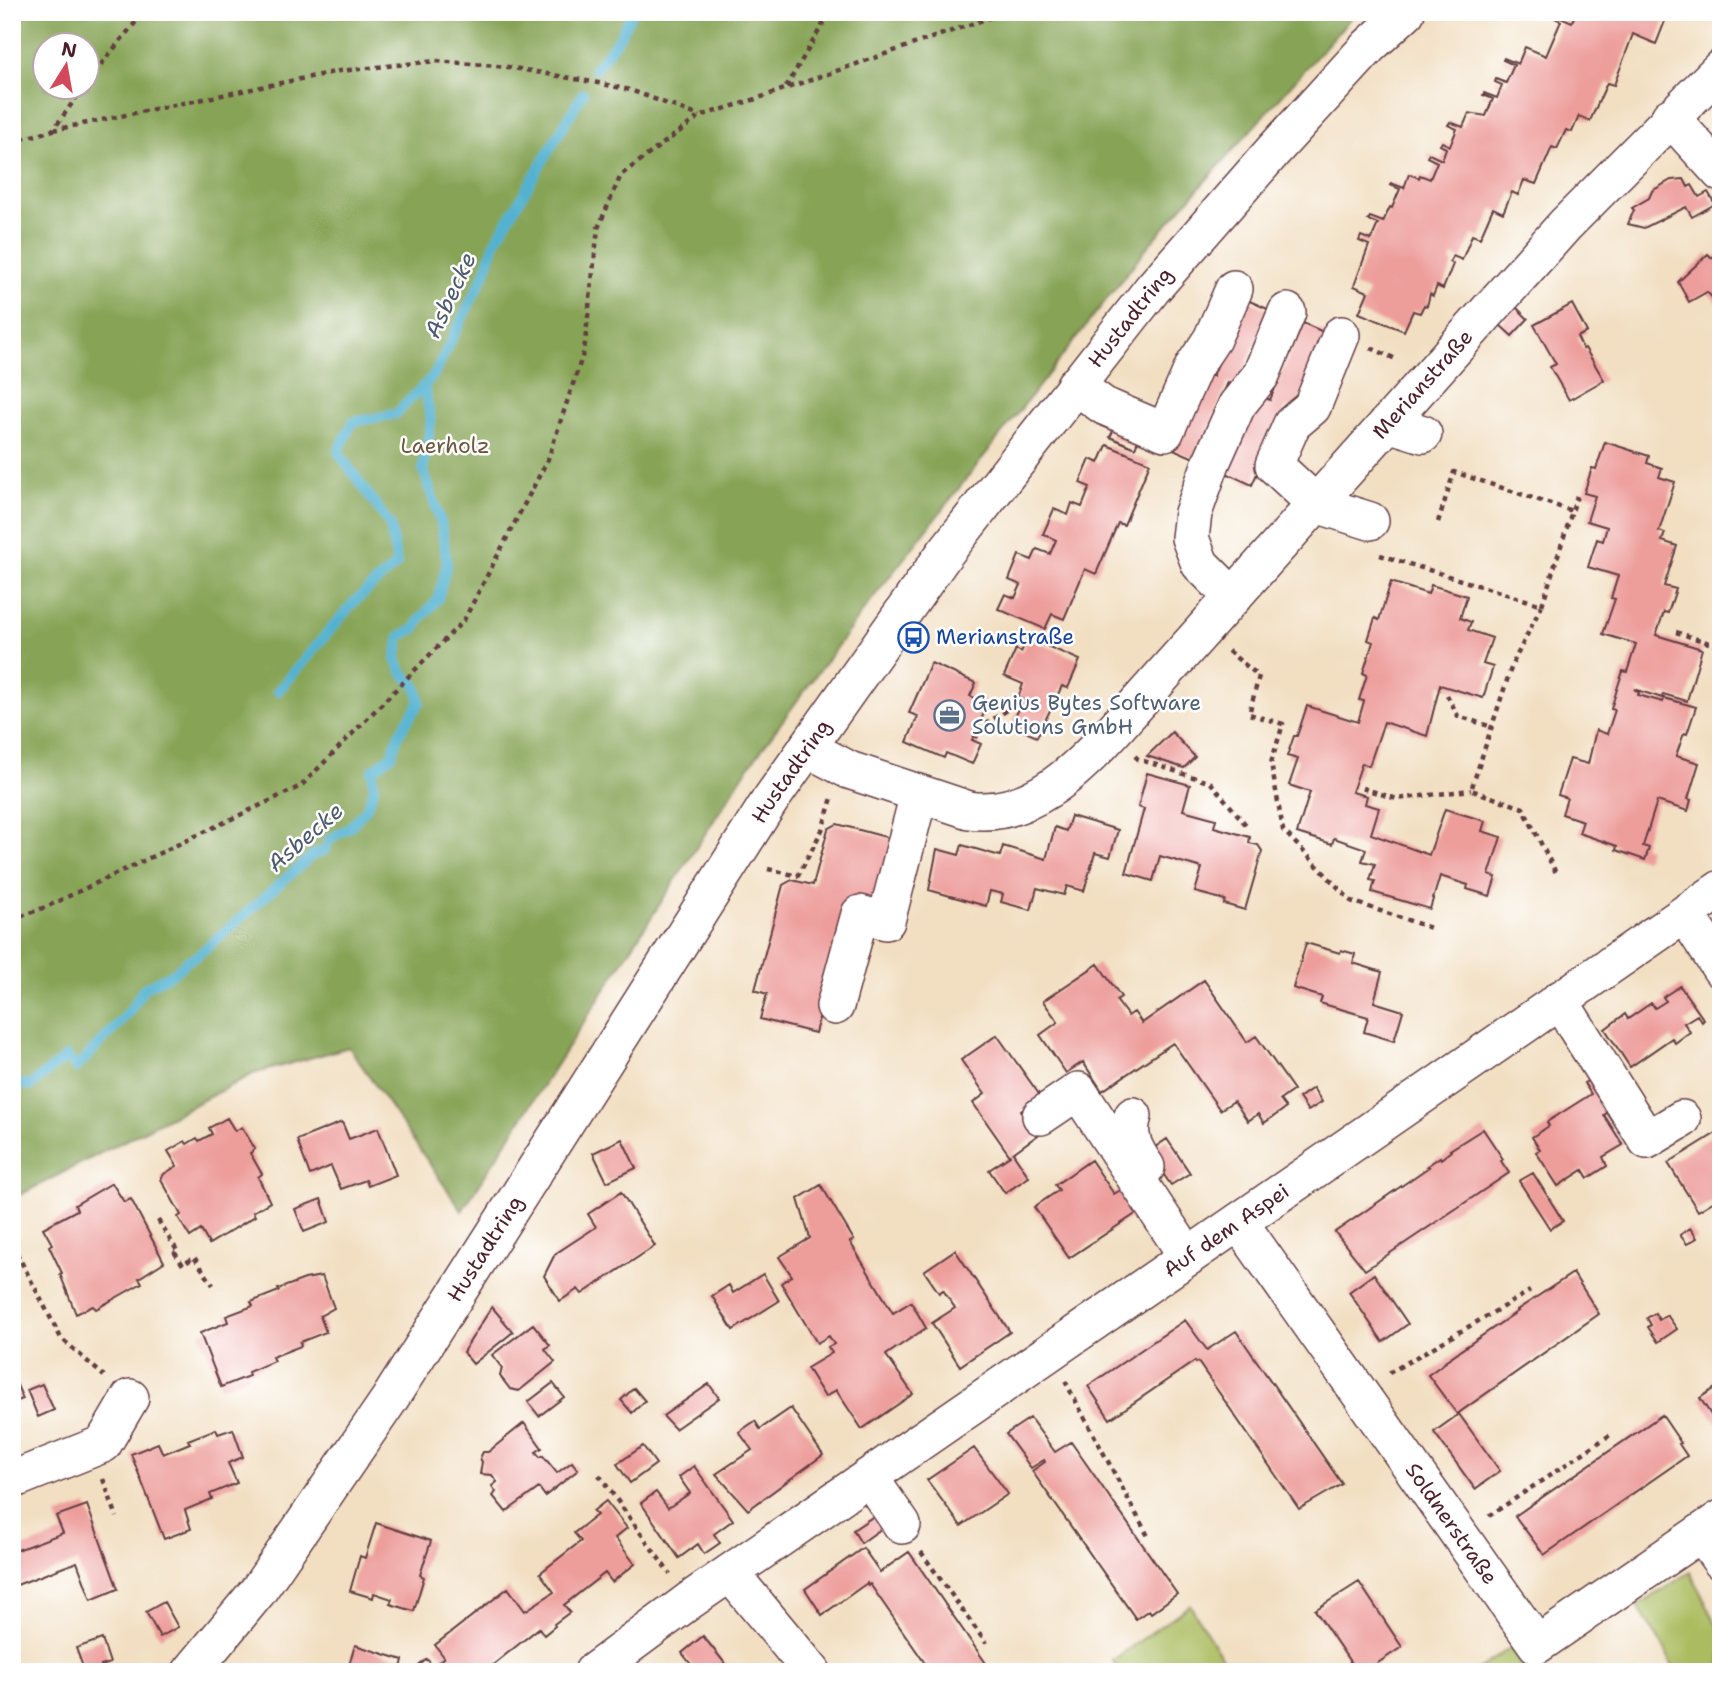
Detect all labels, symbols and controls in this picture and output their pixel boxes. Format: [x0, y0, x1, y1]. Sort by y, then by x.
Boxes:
north arrow [32, 32, 102, 102]
text: N [59, 36, 79, 64]
water label: Asbecke [417, 247, 483, 343]
street label: Hustadtring [1082, 261, 1179, 373]
street label: Merianstraße [1366, 323, 1479, 445]
park label: Laerholz [400, 432, 490, 460]
bus stop icon: Merianstraße [896, 620, 930, 654]
place label: Merianstraße [936, 623, 1074, 651]
place label: Genius Bytes Software Solutions GmbH [972, 689, 1201, 741]
office icon: Genius Bytes Software Solutions GmbH [932, 698, 966, 732]
street label: Hustadtring [745, 714, 837, 829]
water label: Asbecke [261, 796, 349, 878]
street label: Auf dem Aspei [1158, 1177, 1295, 1284]
street label: Hustadtring [441, 1190, 529, 1307]
street label: Soldnerstraße [1399, 1457, 1504, 1590]

